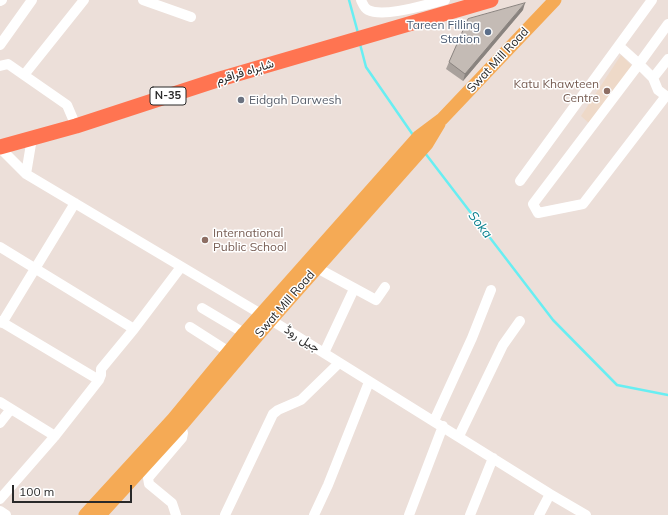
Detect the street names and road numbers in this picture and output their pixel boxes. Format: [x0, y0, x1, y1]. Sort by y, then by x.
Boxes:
street label: Swat Mill Road [464, 24, 532, 96]
street label: شاہراہ قراقرم [214, 56, 276, 88]
road number: N-35 [150, 87, 186, 105]
street label: Swat Mill Road [252, 268, 318, 340]
street label: جیل روڈ [282, 323, 322, 355]

